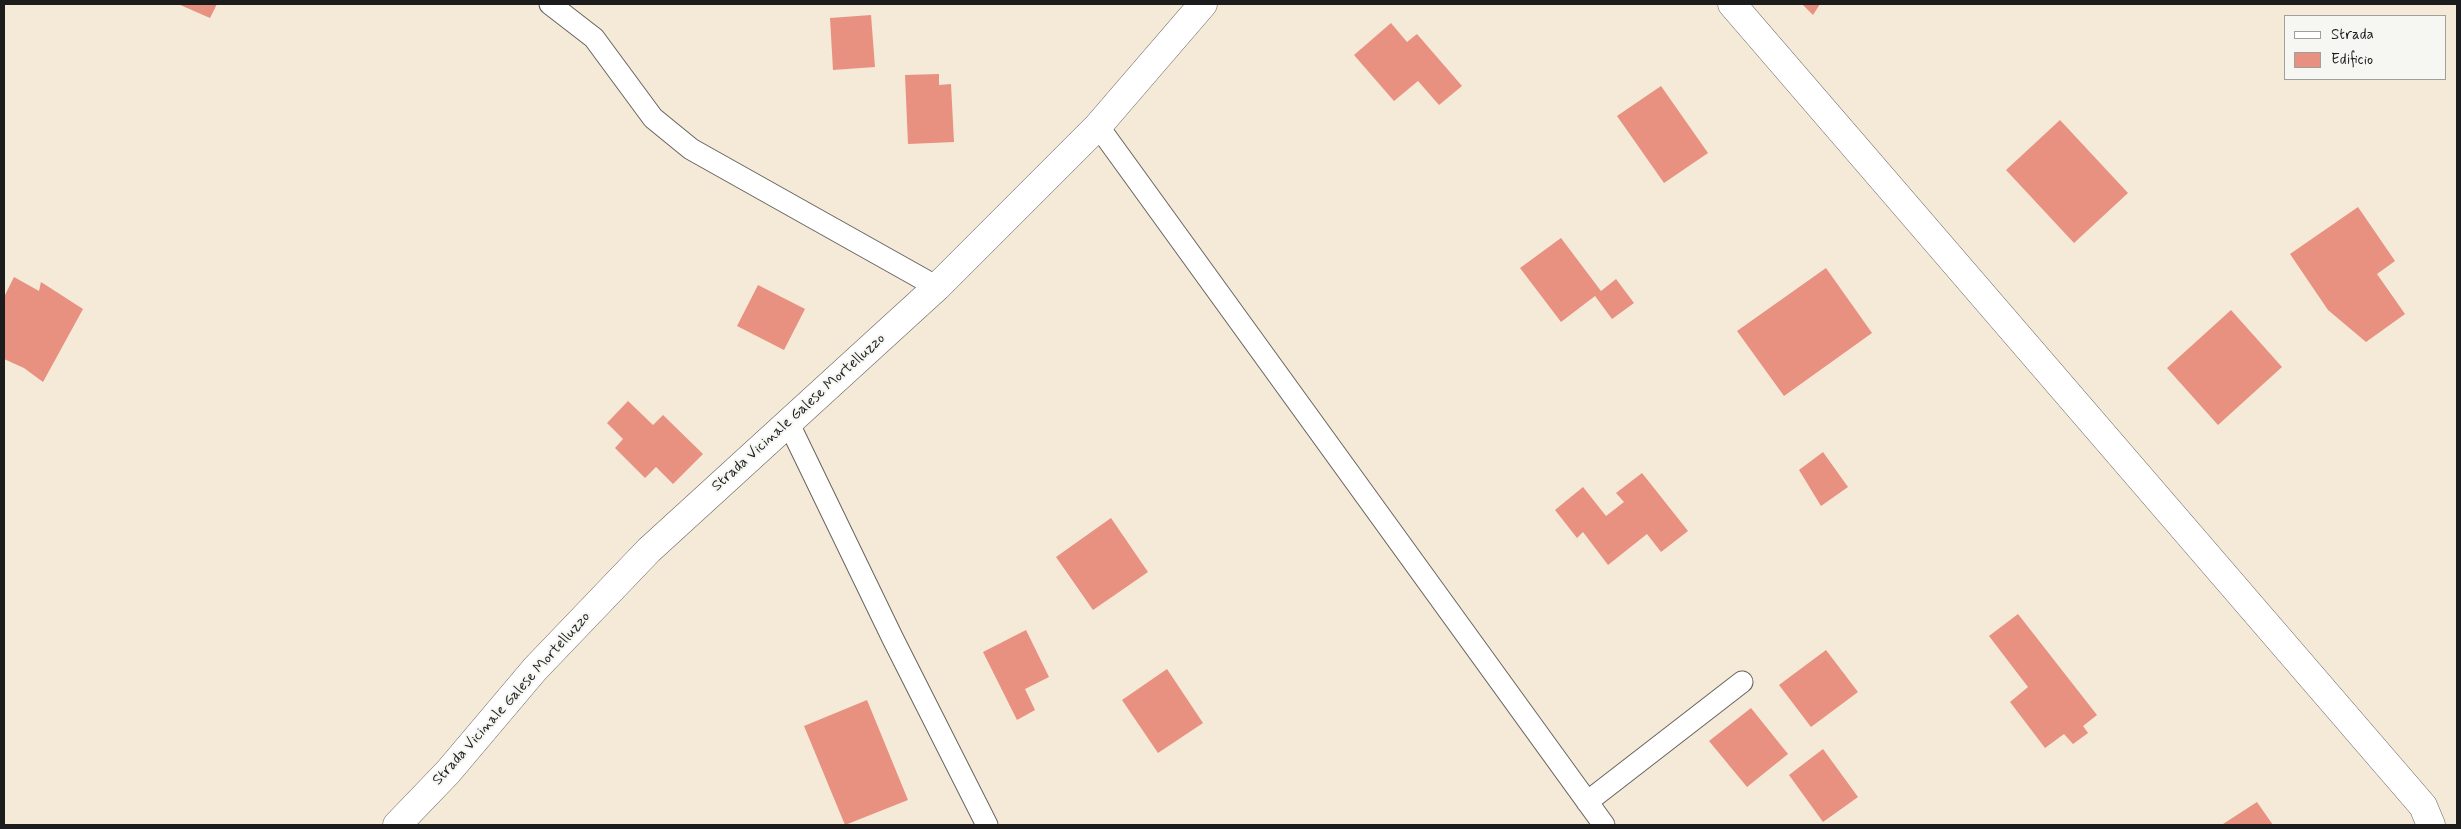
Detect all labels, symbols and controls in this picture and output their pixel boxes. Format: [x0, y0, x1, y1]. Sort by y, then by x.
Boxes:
legend [2284, 15, 2446, 80]
text: Strada [2331, 25, 2374, 45]
text: Edificio [2331, 50, 2373, 70]
street label: Strada Vicinale Galese Mortelluzzo [709, 330, 889, 496]
street label: Strada Vicinale Galese Mortelluzzo [429, 609, 595, 789]

